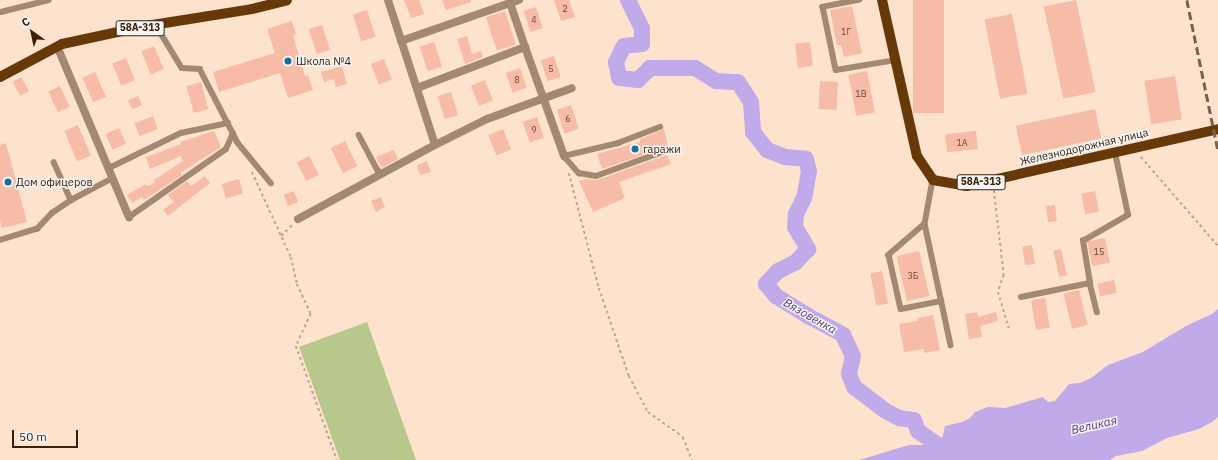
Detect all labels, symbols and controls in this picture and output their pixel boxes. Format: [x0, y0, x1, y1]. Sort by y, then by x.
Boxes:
house number: 2 [562, 4, 568, 14]
north arrow [12, 12, 52, 52]
text: С [19, 14, 32, 30]
house number: 4 [531, 15, 537, 25]
road number: 58А-313 [115, 20, 165, 36]
house number: 1Г [841, 27, 851, 37]
place label: Школа №4 [296, 54, 351, 68]
marker: Школа №4 [283, 56, 293, 66]
house number: 5 [548, 64, 554, 74]
house number: 8 [514, 75, 520, 85]
house number: 1В [855, 89, 867, 99]
house number: 6 [565, 114, 571, 124]
house number: 9 [531, 125, 537, 135]
street label: Железнодорожная улица [1018, 126, 1150, 168]
house number: 1А [956, 138, 968, 148]
place label: гаражи [643, 142, 681, 156]
marker: гаражи [630, 144, 640, 154]
road number: 58А-313 [956, 174, 1006, 190]
place label: Дом офицеров [16, 175, 93, 189]
marker: Дом офицеров [3, 177, 13, 187]
house number: 15 [1094, 247, 1104, 257]
house number: 3Б [907, 271, 919, 281]
water label: Вязовенка [781, 295, 839, 337]
water label: Великая [1070, 413, 1118, 437]
scale bar [14, 422, 80, 448]
text: 50 m [19, 429, 47, 444]

